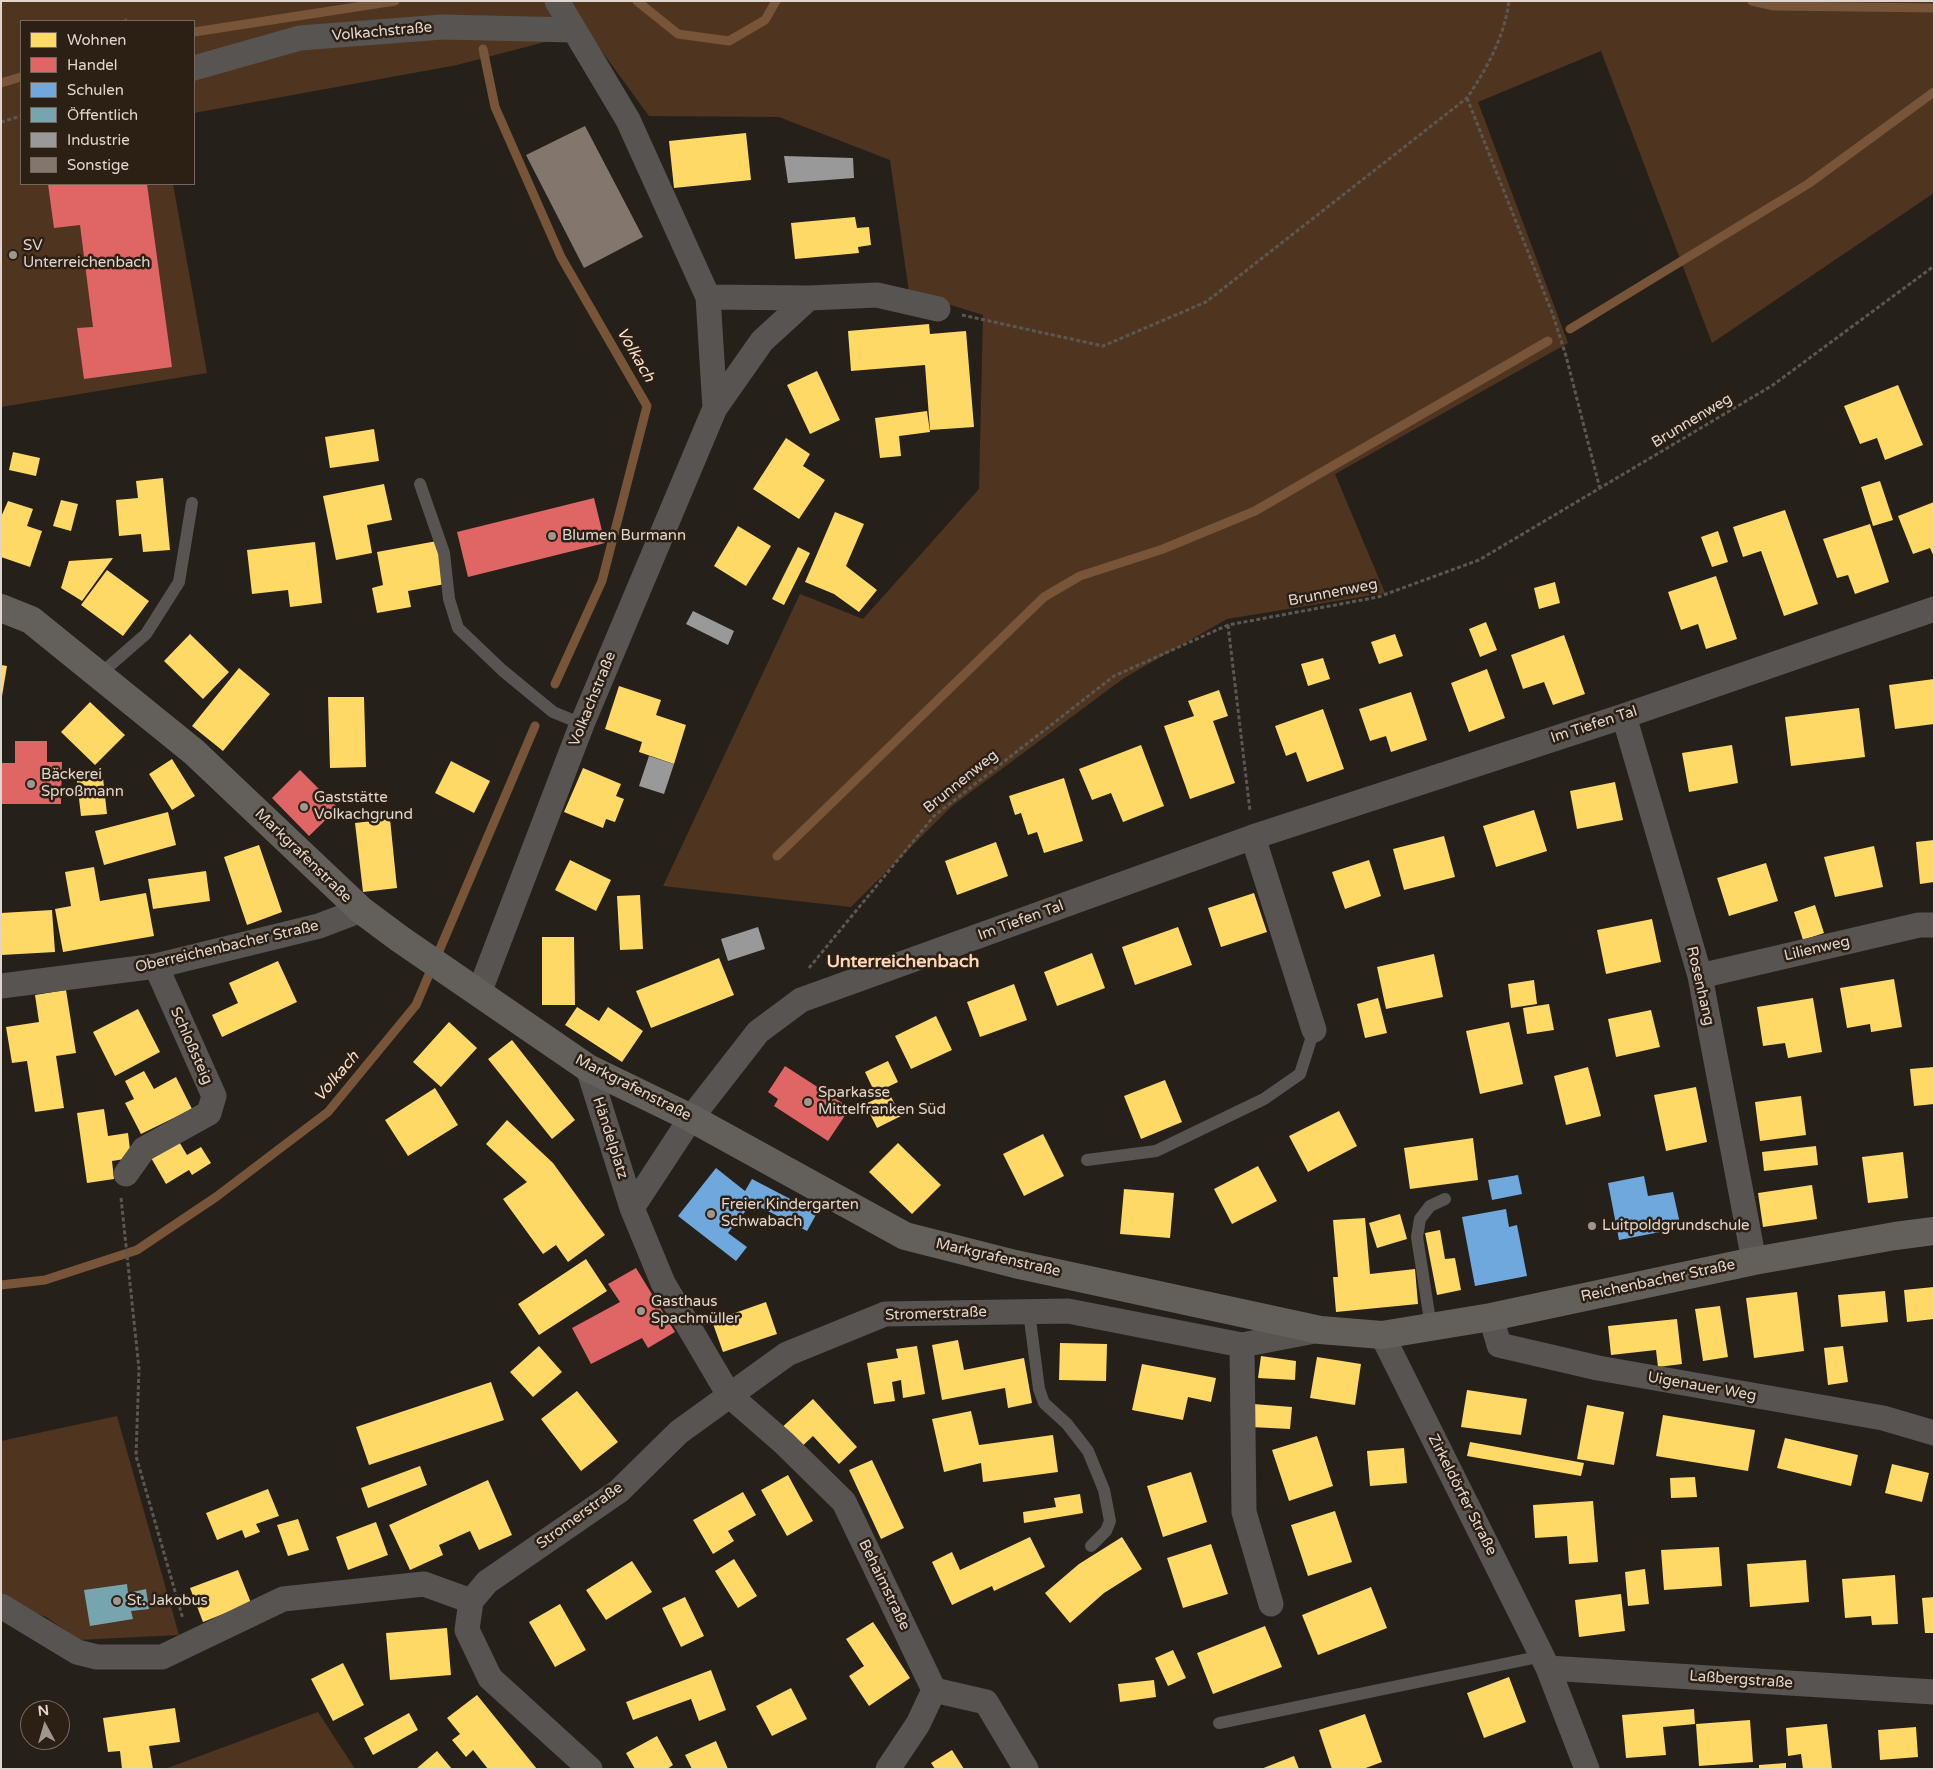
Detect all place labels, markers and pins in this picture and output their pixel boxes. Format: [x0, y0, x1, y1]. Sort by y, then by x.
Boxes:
place label: SV Unterreichenbach [23, 237, 150, 272]
marker: SV Unterreichenbach [7, 249, 19, 261]
place label: Blumen Burmann [562, 527, 686, 545]
marker: Blumen Burmann [546, 530, 558, 542]
place label: Bäckerei Sproßmann [41, 766, 124, 801]
marker: Bäckerei Sproßmann [25, 778, 37, 790]
place label: Gaststätte Volkachgrund [314, 789, 413, 824]
marker: Gaststätte Volkachgrund [298, 801, 310, 813]
place label: Sparkasse Mittelfranken Süd [818, 1084, 946, 1119]
marker: Sparkasse Mittelfranken Süd [802, 1096, 814, 1108]
place label: Freier Kindergarten Schwabach [721, 1196, 859, 1231]
marker: Freier Kindergarten Schwabach [705, 1208, 717, 1220]
place label: Luitpoldgrundschule [1602, 1217, 1750, 1235]
marker: Luitpoldgrundschule [1586, 1220, 1598, 1232]
place label: Gasthaus Spachmüller [651, 1293, 740, 1328]
marker: Gasthaus Spachmüller [635, 1305, 647, 1317]
place label: St. Jakobus [127, 1592, 208, 1610]
marker: St. Jakobus [111, 1595, 123, 1607]

